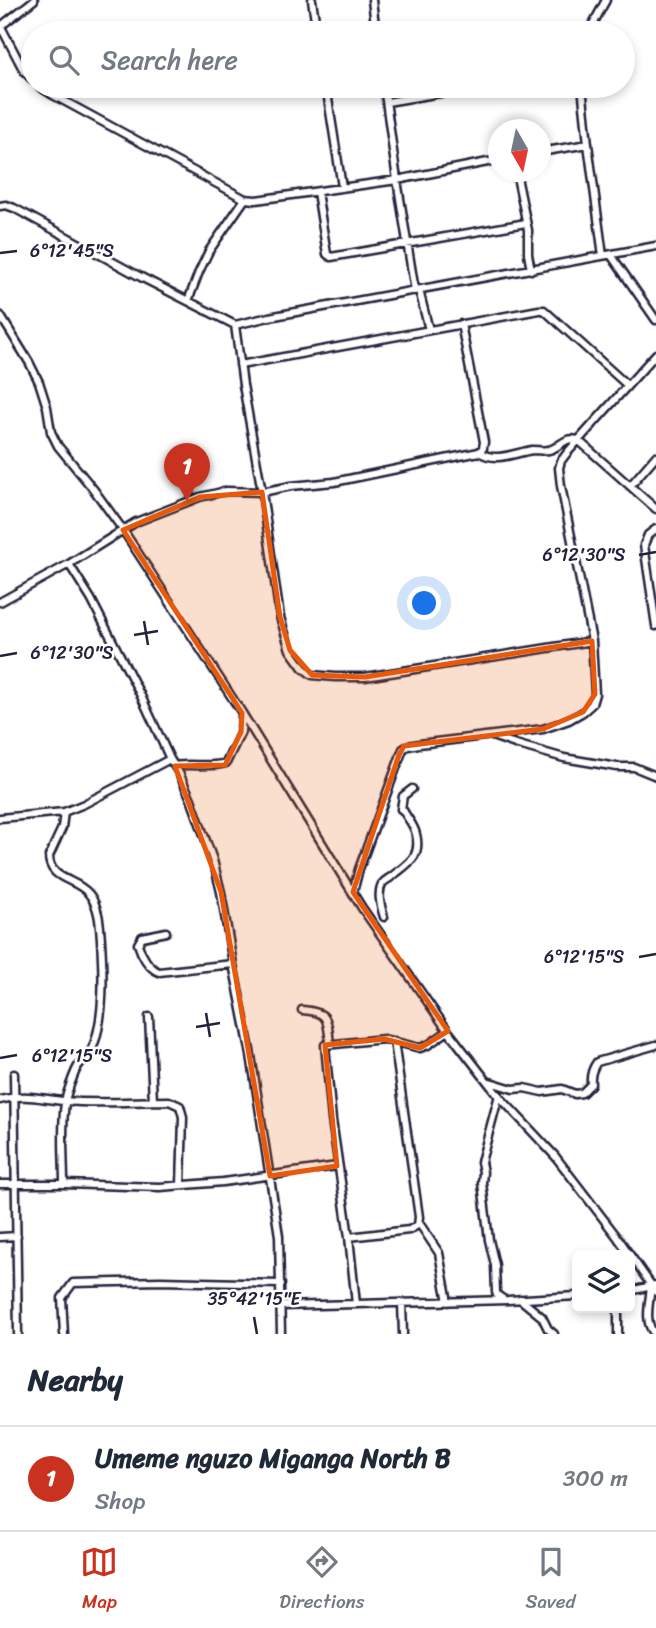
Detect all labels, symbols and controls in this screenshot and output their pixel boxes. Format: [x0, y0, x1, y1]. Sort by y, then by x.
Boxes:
search box [21, 21, 635, 98]
text: Search here [101, 37, 238, 83]
icon: search [45, 41, 83, 79]
north arrow [488, 119, 551, 182]
text: 6°12'45"S [30, 235, 114, 267]
pin: 1 [164, 443, 210, 501]
text: 6°12'30"S [543, 539, 625, 571]
your location [407, 586, 441, 620]
text: 6°12'30"S [31, 637, 113, 669]
text: 6°12'15"S [544, 941, 624, 973]
text: 6°12'15"S [32, 1040, 112, 1072]
map controls [572, 1250, 635, 1313]
button: layers [572, 1250, 635, 1313]
text: 35°42'15"E [207, 1283, 302, 1315]
text: Nearby [28, 1353, 123, 1407]
text: Umeme nguzo Miganga North B [95, 1435, 451, 1481]
text: 1 [46, 1458, 56, 1499]
text: 300 m [563, 1458, 628, 1499]
text: Shop [95, 1481, 145, 1522]
tab: Map [80, 1543, 118, 1618]
tab: Directions [279, 1543, 365, 1618]
tab: Saved [525, 1543, 576, 1618]

